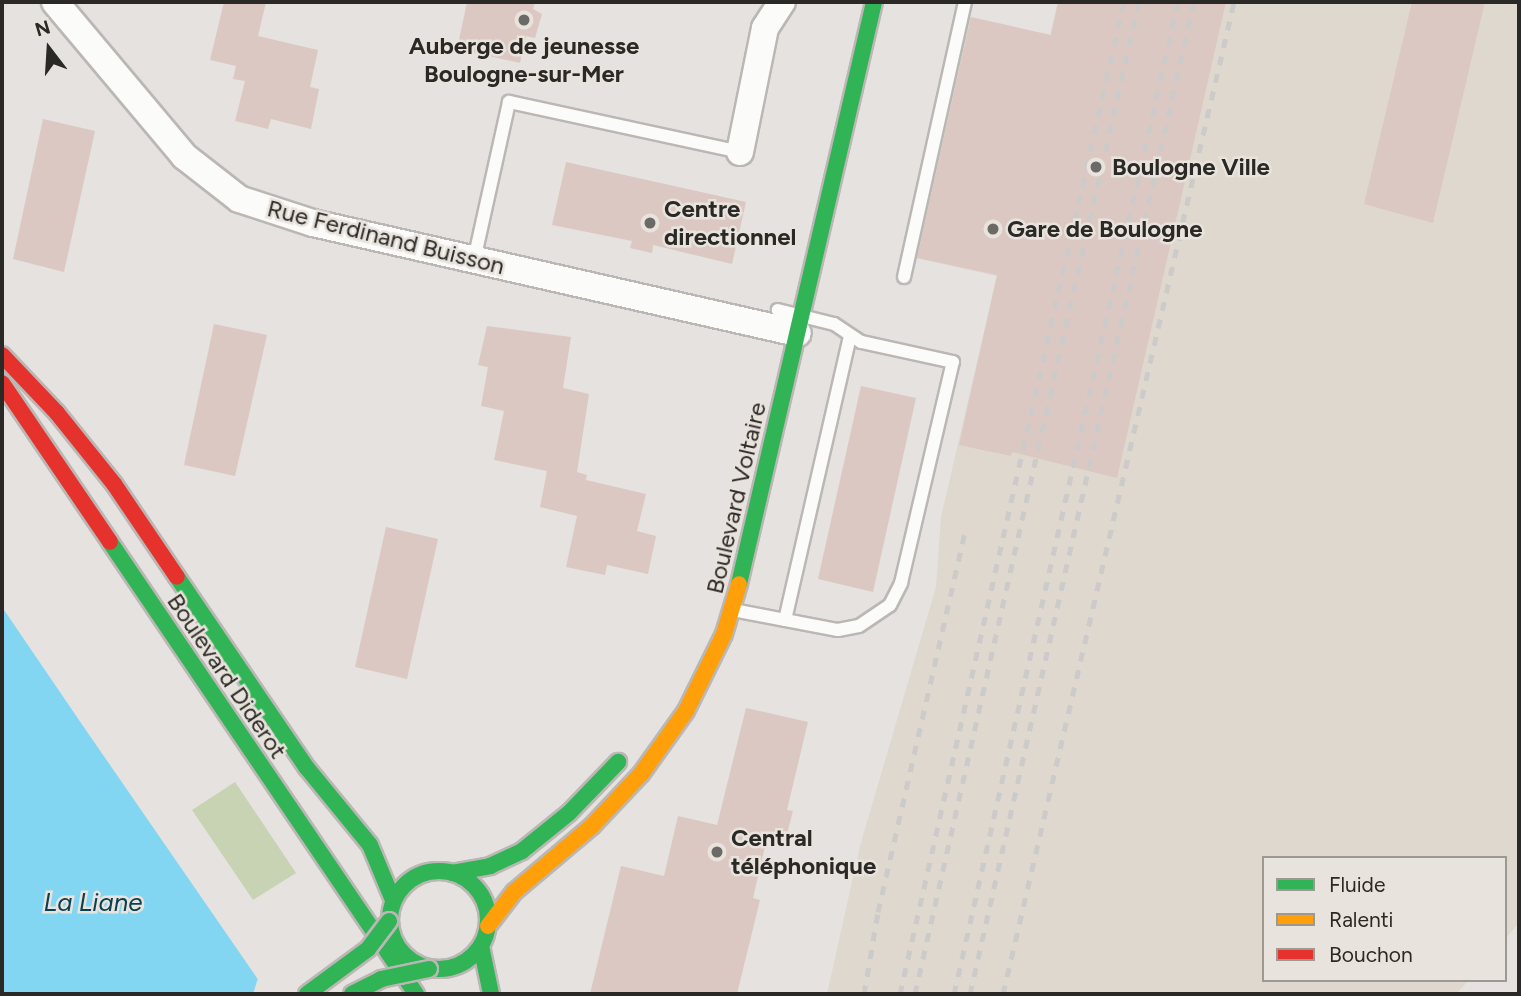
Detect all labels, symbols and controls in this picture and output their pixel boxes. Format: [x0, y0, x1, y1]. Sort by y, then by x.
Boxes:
marker: Auberge de jeunesse Boulogne-sur-Mer [516, 12, 532, 28]
north arrow [14, 14, 84, 84]
text: N [32, 15, 53, 42]
place label: Auberge de jeunesse Boulogne-sur-Mer [409, 32, 639, 88]
place label: Boulogne Ville [1112, 153, 1270, 181]
marker: Boulogne Ville [1086, 157, 1106, 177]
street label: Rue Ferdinand Buisson [264, 194, 508, 280]
place label: Centre directionnel [664, 195, 796, 251]
marker: Centre directionnel [642, 215, 658, 231]
place label: Gare de Boulogne [1007, 215, 1202, 243]
marker: Gare de Boulogne [985, 221, 1001, 237]
street label: Boulevard Voltaire [700, 400, 772, 596]
street label: Boulevard Diderot [161, 588, 293, 764]
place label: Central téléphonique [731, 824, 876, 880]
marker: Central téléphonique [709, 844, 725, 860]
legend [1262, 856, 1507, 982]
text: Fluide [1329, 872, 1385, 897]
water label: La Liane [44, 887, 142, 919]
text: Ralenti [1329, 907, 1393, 932]
text: Bouchon [1329, 942, 1413, 967]

